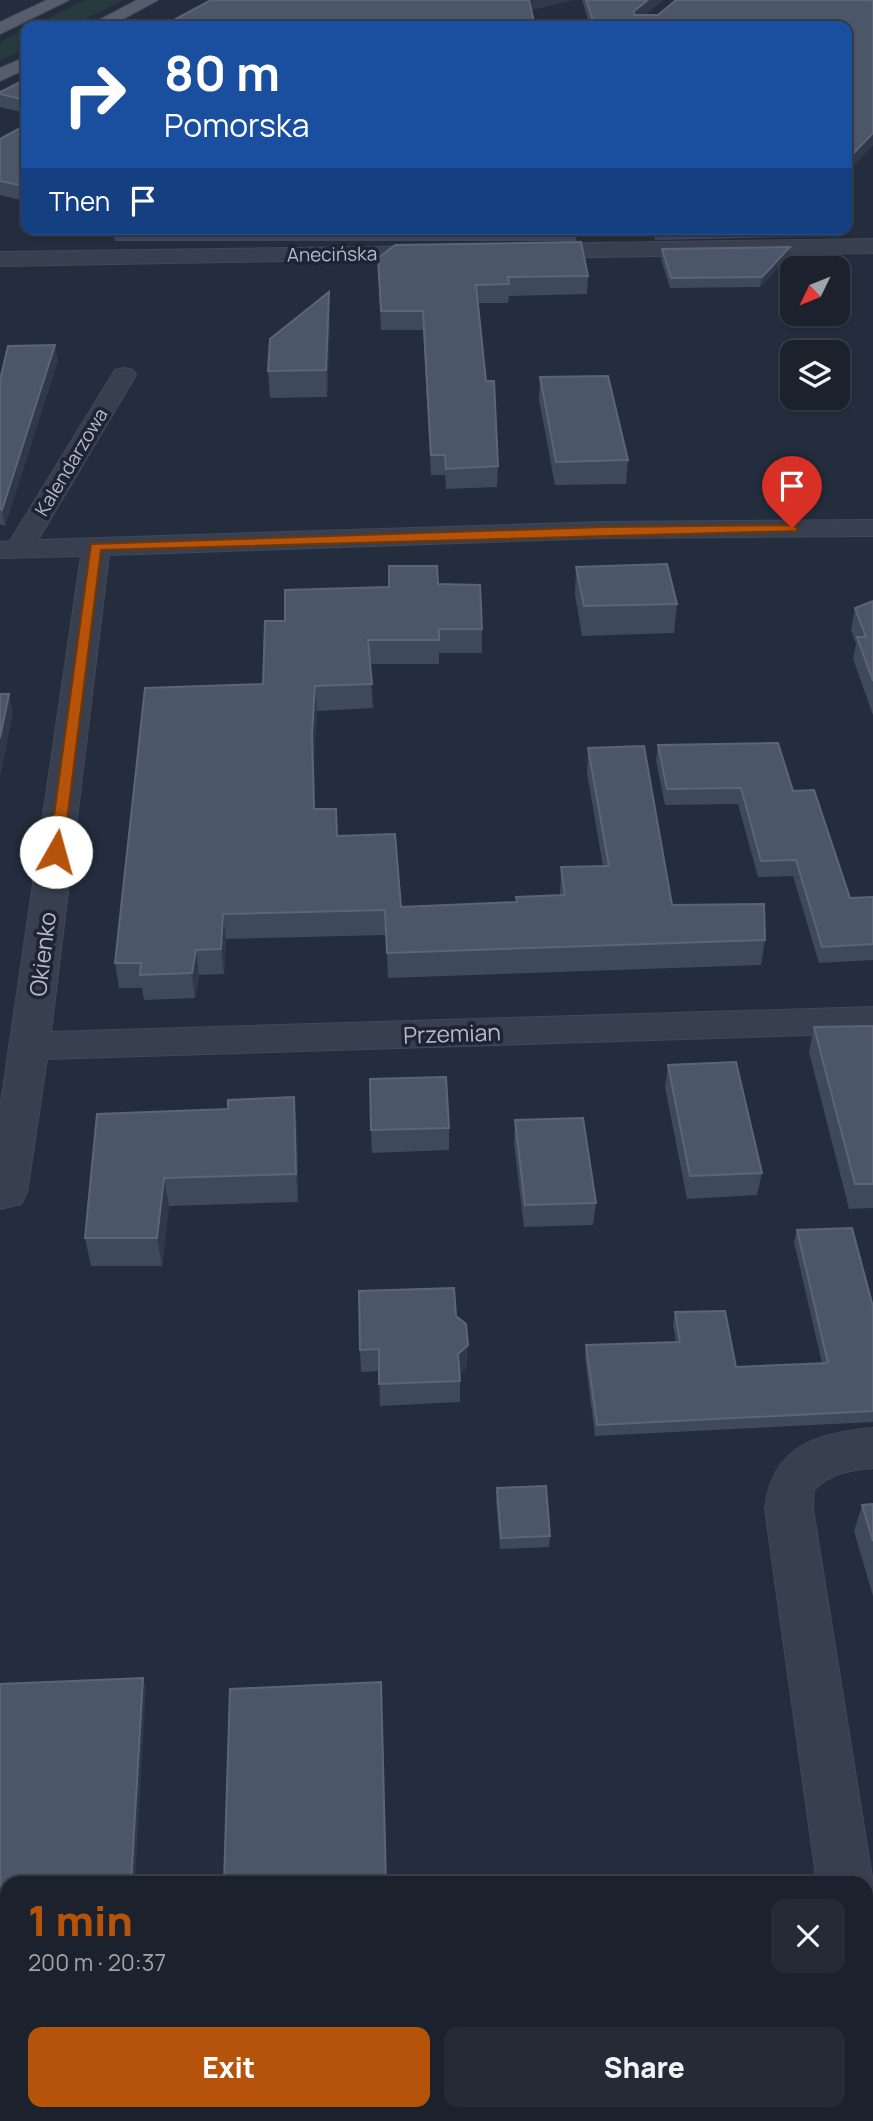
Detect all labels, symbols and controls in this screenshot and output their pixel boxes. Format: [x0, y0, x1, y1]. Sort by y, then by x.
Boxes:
text: 80 m [164, 39, 280, 106]
icon: right [49, 49, 140, 140]
text: Pomorska [164, 103, 309, 147]
icon: arrive [124, 182, 162, 220]
text: Then [49, 183, 110, 219]
street label: Anecińska [287, 240, 377, 268]
north arrow [780, 256, 850, 326]
map controls [780, 256, 850, 410]
button: layers [780, 340, 850, 410]
street label: Kalendarzowa [29, 403, 113, 521]
pin [762, 456, 822, 528]
icon: arrive [773, 467, 811, 505]
position arrow [19, 815, 93, 889]
street label: Okienko [21, 910, 63, 998]
street label: Przemian [403, 1015, 501, 1051]
text: 1 min [28, 1891, 133, 1949]
button: close [771, 1899, 845, 1973]
text: 200 m · 20:37 [28, 1946, 166, 1978]
button: Exit [28, 2027, 430, 2107]
button: Share [444, 2027, 845, 2107]

